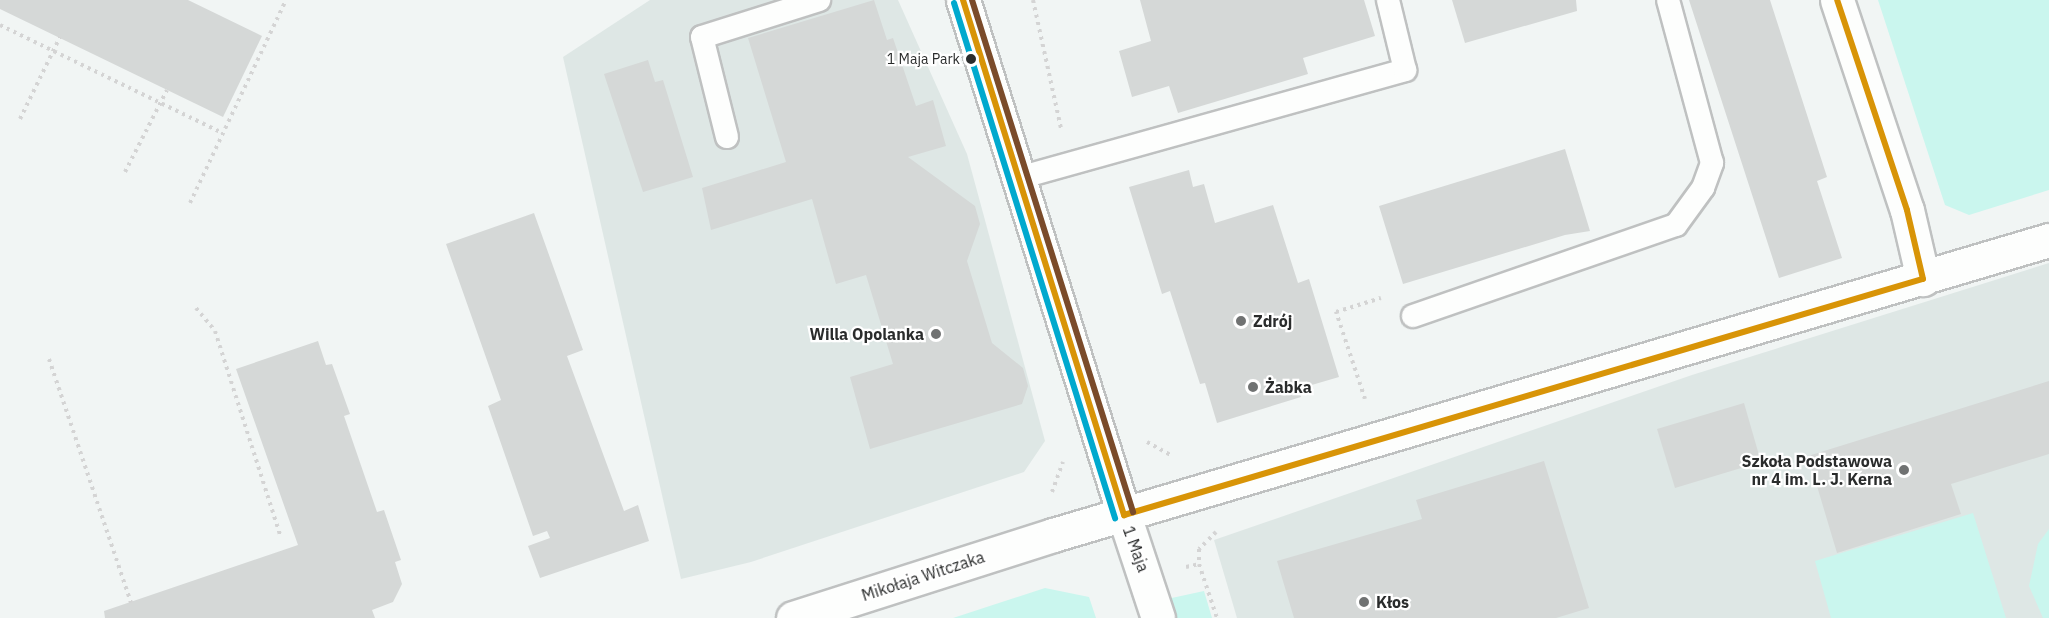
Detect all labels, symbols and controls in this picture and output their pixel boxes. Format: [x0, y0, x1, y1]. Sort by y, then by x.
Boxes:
place label: 1 Maja Park [887, 51, 960, 67]
marker: 1 Maja Park [965, 53, 977, 65]
place label: Zdrój [1253, 311, 1292, 331]
marker: Zdrój [1234, 314, 1248, 328]
place label: Willa Opolanka [809, 324, 924, 344]
marker: Willa Opolanka [929, 327, 943, 341]
place label: Żabka [1265, 377, 1312, 397]
marker: Żabka [1246, 380, 1260, 394]
place label: Szkoła Podstawowa nr 4 im. L. J. Kerna [1742, 451, 1892, 489]
marker: Szkoła Podstawowa nr 4 im. L. J. Kerna [1897, 463, 1911, 477]
street label: 1 Maja [1119, 523, 1153, 575]
street label: Mikołaja Witczaka [859, 547, 987, 605]
place label: Kłos [1376, 592, 1409, 612]
marker: Kłos [1357, 595, 1371, 609]

